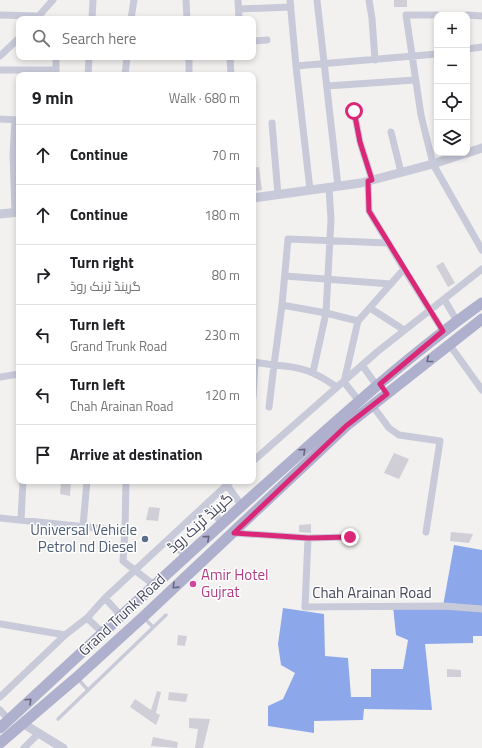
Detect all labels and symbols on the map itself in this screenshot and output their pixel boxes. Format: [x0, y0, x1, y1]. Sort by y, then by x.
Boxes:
route start [345, 102, 363, 120]
one-way arrow [426, 356, 433, 363]
one-way arrow [299, 448, 306, 455]
street label: گرینڈ ٹرنک روڈ [162, 487, 238, 559]
place label: Universal Vehicle Petrol nd Diesel [30, 518, 137, 558]
route end [341, 528, 359, 546]
marker: Universal Vehicle Petrol nd Diesel [140, 534, 150, 544]
one-way arrow [202, 535, 210, 542]
place label: Amir Hotel Gujrat [201, 563, 268, 603]
street label: Grand Trunk Road [73, 568, 170, 661]
marker: Amir Hotel Gujrat [188, 579, 198, 589]
one-way arrow [172, 581, 180, 589]
street label: Chah Arainan Road [312, 581, 432, 604]
one-way arrow [24, 699, 32, 706]

